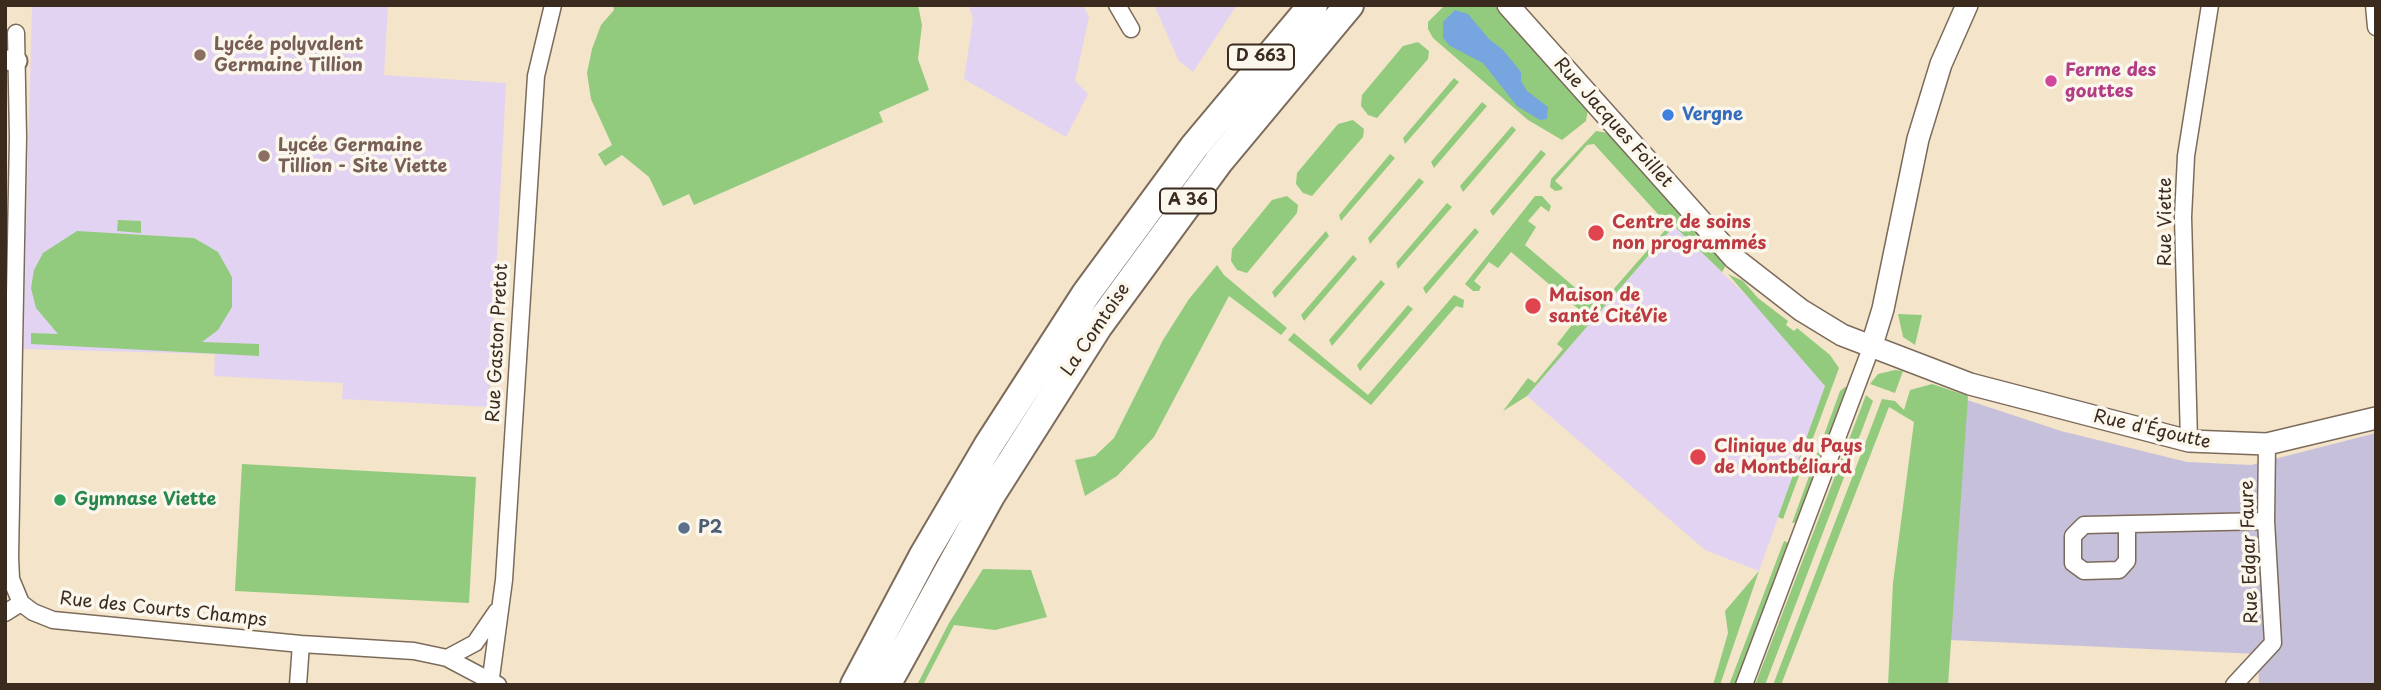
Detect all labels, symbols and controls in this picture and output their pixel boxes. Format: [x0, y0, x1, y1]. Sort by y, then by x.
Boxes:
place label: Lycée polyvalent Germaine Tillion [214, 34, 363, 76]
road number: D 663 [1228, 44, 1294, 69]
marker: Lycée polyvalent Germaine Tillion [192, 47, 208, 63]
street label: Rue Jacques Foillet [1549, 54, 1677, 192]
place label: Ferme des gouttes [2065, 60, 2156, 102]
marker: Ferme des gouttes [2043, 73, 2059, 89]
place label: Vergne [1682, 104, 1743, 126]
marker: Vergne [1660, 107, 1676, 123]
place label: Lycée Germaine Tillion - Site Viette [278, 135, 447, 178]
marker: Lycée Germaine Tillion - Site Viette [256, 148, 272, 164]
street label: Rue Viette [2155, 177, 2177, 267]
road number: A 36 [1160, 188, 1216, 214]
place label: Centre de soins non programmés [1612, 212, 1766, 255]
marker: Centre de soins non programmés [1586, 223, 1606, 243]
street label: Rue Gaston Pretot [483, 263, 513, 423]
street label: La Comtoise [1057, 280, 1135, 380]
place label: Maison de santé CitéVie [1549, 285, 1668, 328]
marker: Maison de santé CitéVie [1523, 296, 1543, 316]
street label: Rue d'Égoutte [2091, 406, 2213, 454]
place label: Clinique du Pays de Montbéliard [1714, 436, 1862, 478]
marker: Clinique du Pays de Montbéliard [1688, 447, 1708, 467]
street label: Rue Edgar Faure [2237, 480, 2263, 624]
place label: Gymnase Viette [74, 489, 216, 511]
marker: Gymnase Viette [52, 492, 68, 508]
place label: P2 [698, 517, 722, 539]
marker: P2 [676, 520, 692, 536]
street label: Rue des Courts Champs [58, 588, 268, 632]

